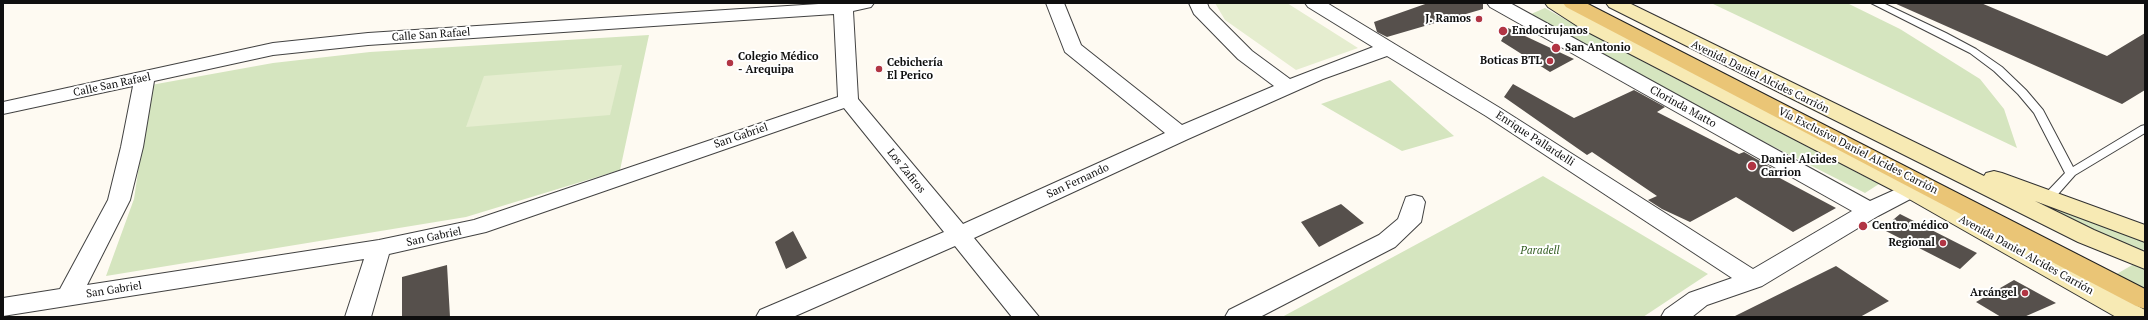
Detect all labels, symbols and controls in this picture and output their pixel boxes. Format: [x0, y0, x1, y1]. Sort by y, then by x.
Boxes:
place label: J. Ramos [1425, 12, 1471, 26]
marker: J. Ramos [1474, 14, 1484, 24]
place label: Endocirujanos [1512, 24, 1588, 38]
marker: Endocirujanos [1497, 25, 1509, 37]
street label: Calle San Rafael [391, 26, 471, 44]
street label: Avenida Daniel Alcides Carrión [1689, 38, 1831, 116]
place label: San Antonio [1565, 41, 1631, 55]
marker: San Antonio [1550, 42, 1562, 54]
place label: Colegio Médico - Arequipa [738, 50, 818, 76]
place label: Boticas BTL [1480, 54, 1542, 68]
place label: Cebichería El Perico [887, 56, 943, 82]
marker: Boticas BTL [1545, 56, 1555, 66]
marker: Colegio Médico - Arequipa [725, 58, 735, 68]
marker: Cebichería El Perico [874, 64, 884, 74]
street label: Calle San Rafael [72, 70, 152, 100]
street label: Clorinda Matto [1647, 83, 1719, 131]
street label: Vía Exclusiva Daniel Alcides Carrión [1776, 105, 1940, 197]
street label: Enrique Pallardelli [1493, 109, 1577, 169]
street label: San Gabriel [712, 121, 770, 151]
street label: Los Zafiros [884, 146, 928, 196]
place label: Daniel Alcides Carrion [1761, 153, 1837, 179]
marker: Daniel Alcides Carrion [1746, 160, 1758, 172]
street label: San Fernando [1045, 161, 1111, 201]
street label: Avenida Daniel Alcides Carrión [1956, 212, 2096, 298]
place label: Centro médico [1872, 219, 1949, 233]
marker: Centro médico [1857, 220, 1869, 232]
street label: San Gabriel [405, 225, 463, 249]
place label: Regional [1888, 236, 1935, 250]
marker: Regional [1938, 238, 1948, 248]
park label: Paradell [1520, 244, 1560, 258]
street label: San Gabriel [85, 279, 143, 301]
place label: Arcángel [1970, 286, 2017, 300]
marker: Arcángel [2020, 288, 2030, 298]

